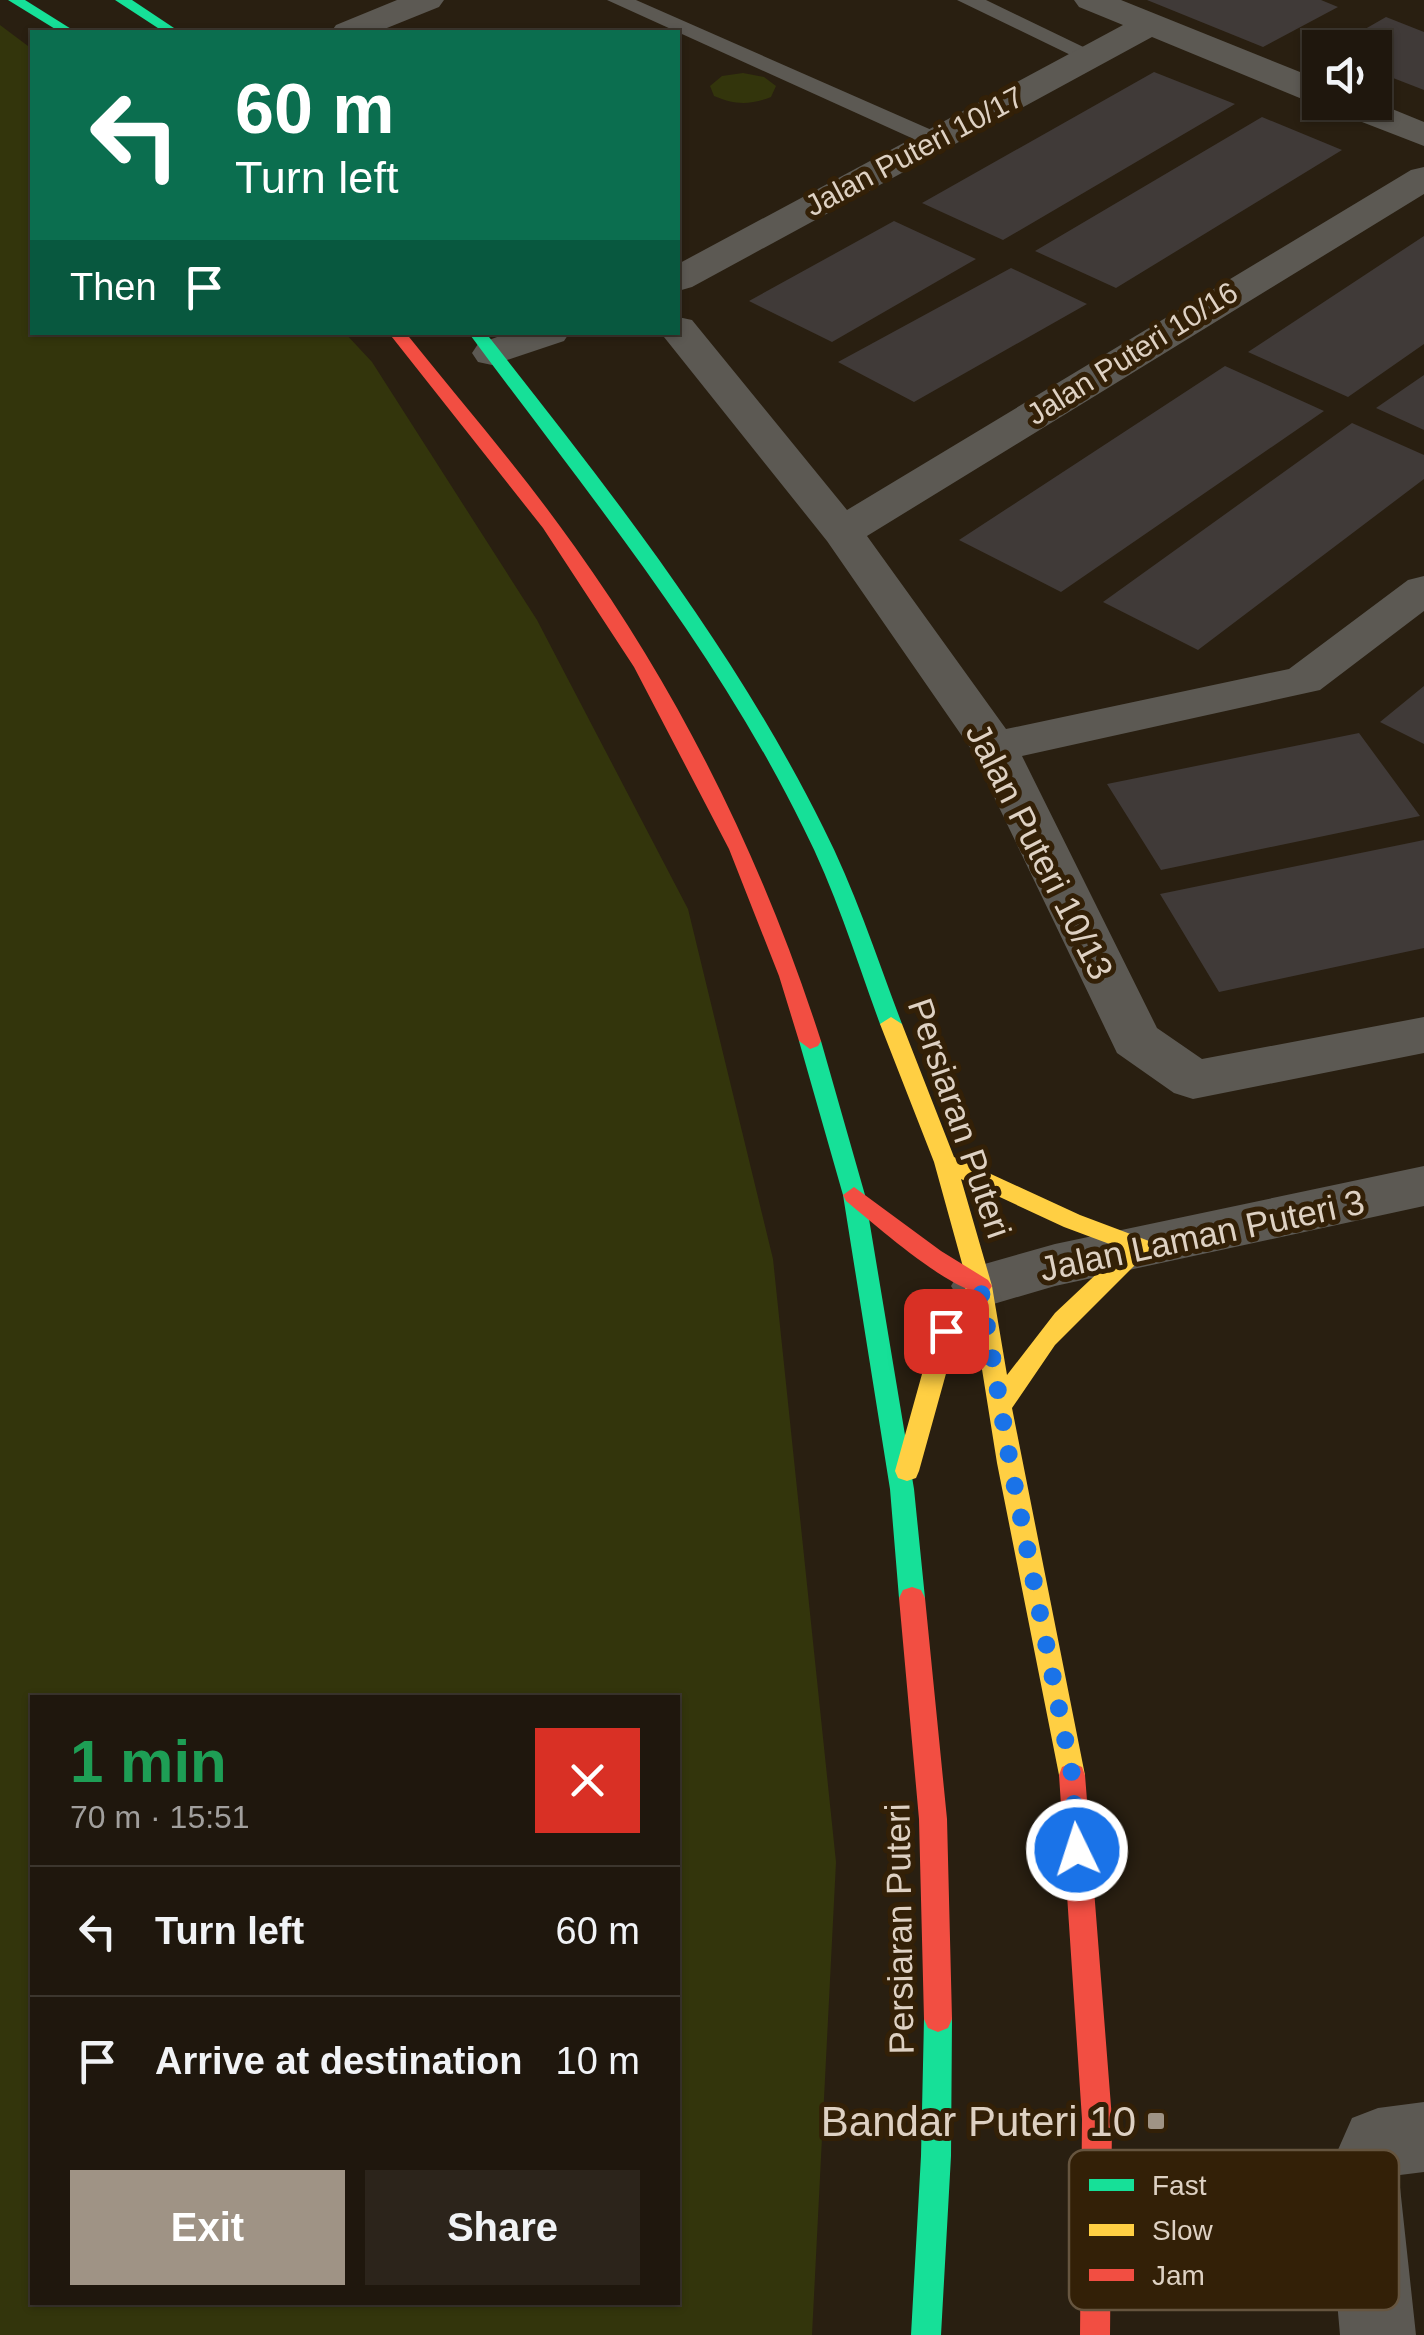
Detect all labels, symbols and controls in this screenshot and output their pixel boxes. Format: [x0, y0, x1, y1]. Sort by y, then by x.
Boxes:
map controls [1302, 30, 1392, 120]
button: sound [1302, 30, 1392, 120]
icon: left [70, 70, 200, 200]
text: 60 m [235, 70, 395, 148]
street label: Jalan Puteri 10/17 [799, 80, 1029, 222]
text: Turn left [235, 152, 398, 203]
icon: arrive [177, 260, 232, 315]
text: Then [70, 266, 157, 308]
street label: Jalan Puteri 10/16 [1021, 275, 1243, 431]
street label: Jalan Puteri 10/13 [959, 716, 1121, 986]
street label: Persiaran Puteri [901, 993, 1019, 1243]
street label: Jalan Laman Puteri 3 [1036, 1182, 1368, 1288]
pin [904, 1289, 989, 1374]
icon: arrive [919, 1304, 974, 1359]
text: 1 min [70, 1728, 227, 1795]
button: close [535, 1728, 640, 1833]
position arrow [1025, 1798, 1129, 1902]
text: 70 m · 15:51 [70, 1799, 250, 1835]
street label: Persiaran Puteri [877, 1803, 921, 2055]
icon: left [70, 1904, 125, 1959]
text: Turn left [155, 1910, 304, 1952]
text: 60 m [556, 1910, 640, 1952]
icon: arrive [70, 2034, 125, 2089]
text: Arrive at destination [155, 2040, 522, 2082]
text: 10 m [556, 2040, 640, 2082]
place label: Bandar Puteri 10 [821, 2098, 1136, 2145]
marker: Bandar Puteri 10 [1145, 2110, 1167, 2132]
legend [1069, 2150, 1399, 2310]
button: Exit [70, 2170, 345, 2285]
button: Share [365, 2170, 640, 2285]
text: Fast [1152, 2170, 1207, 2201]
text: Slow [1152, 2215, 1213, 2246]
text: Jam [1152, 2260, 1205, 2291]

